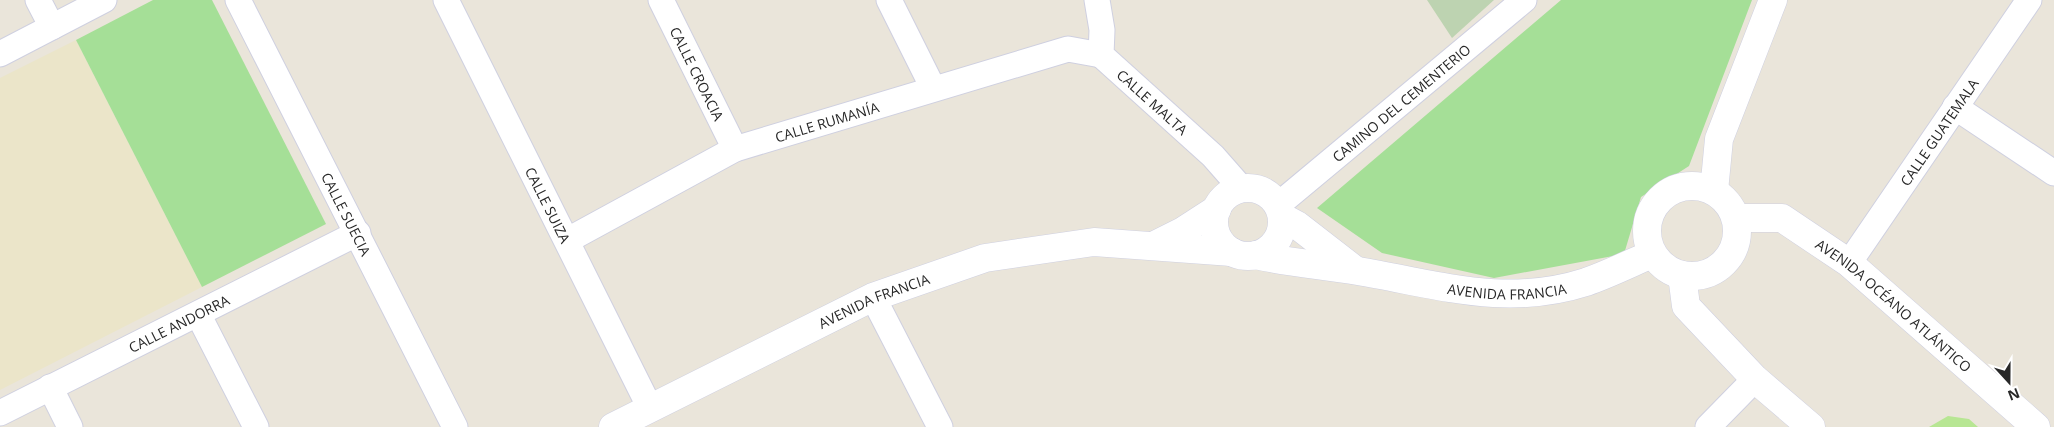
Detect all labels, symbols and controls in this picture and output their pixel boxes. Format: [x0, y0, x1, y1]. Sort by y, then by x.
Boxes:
street label: CALLE CROACIA [666, 23, 729, 124]
street label: CAMINO DEL CEMENTERIO [1328, 39, 1474, 166]
street label: CALLE MALTA [1113, 65, 1192, 139]
street label: CALLE GUATEMALA [1895, 74, 1982, 189]
street label: CALLE RUMANÍA [773, 97, 881, 146]
street label: CALLE SUIZA [521, 164, 575, 246]
street label: CALLE SUECIA [318, 169, 376, 259]
street label: AVENIDA OCÉANO ATLÁNTICO [1812, 234, 1976, 376]
street label: AVENIDA FRANCIA [815, 269, 932, 332]
street label: AVENIDA FRANCIA [1446, 278, 1568, 303]
street label: CALLE ANDORRA [125, 290, 232, 356]
north arrow [1984, 357, 2034, 407]
text: N [2005, 384, 2023, 406]

